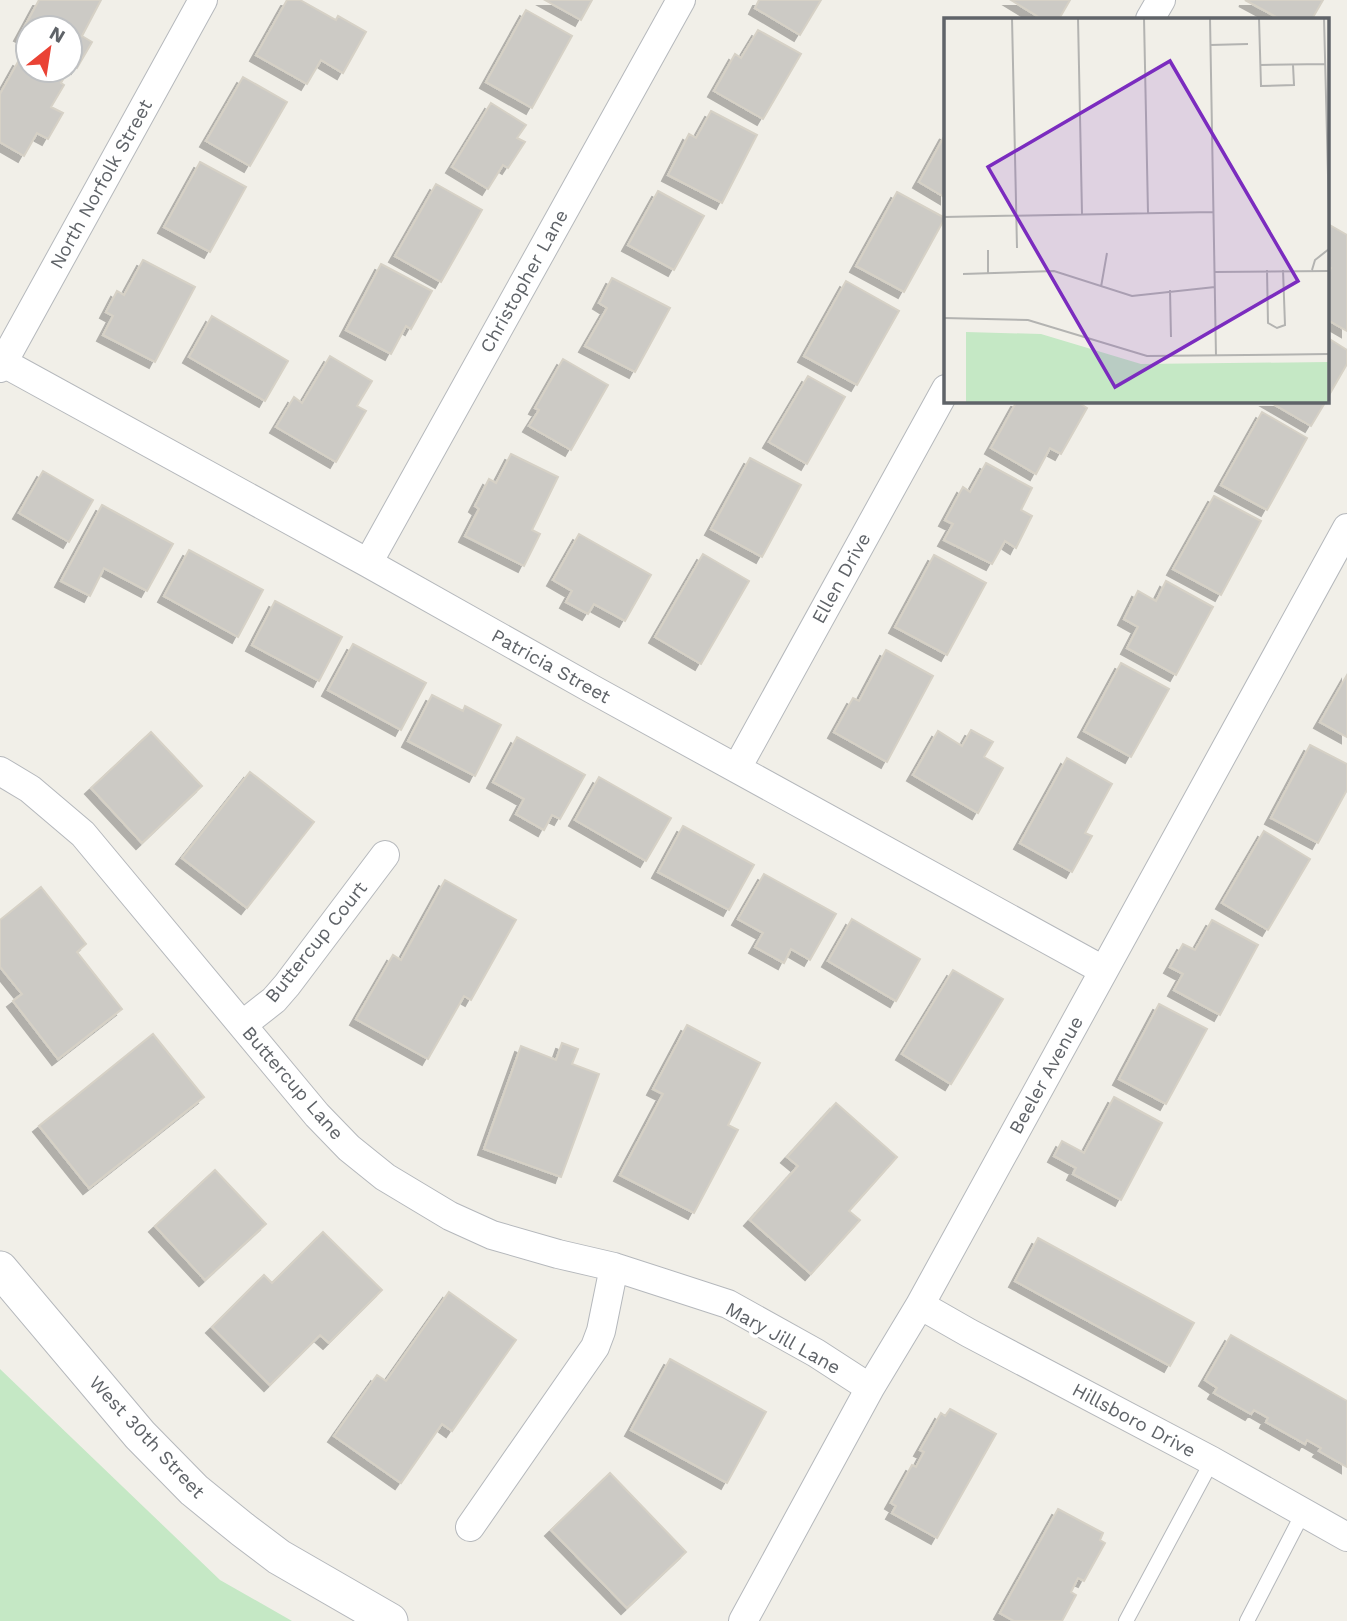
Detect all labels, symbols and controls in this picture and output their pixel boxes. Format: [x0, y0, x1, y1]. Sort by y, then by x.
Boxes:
north arrow [14, 14, 84, 84]
inset map [944, 18, 1330, 402]
text: N [45, 21, 69, 48]
street label: North Norfolk Street [45, 95, 157, 273]
street label: Christopher Lane [475, 205, 573, 357]
street label: Ellen Drive [807, 529, 875, 627]
street label: Patricia Street [488, 624, 615, 708]
street label: Buttercup Court [260, 877, 372, 1007]
street label: Beeler Avenue [1004, 1012, 1088, 1138]
street label: Buttercup Lane [237, 1022, 349, 1144]
street label: Mary Jill Lane [721, 1297, 845, 1379]
street label: West 30th Street [84, 1371, 210, 1503]
street label: Hillsboro Drive [1068, 1378, 1200, 1462]

